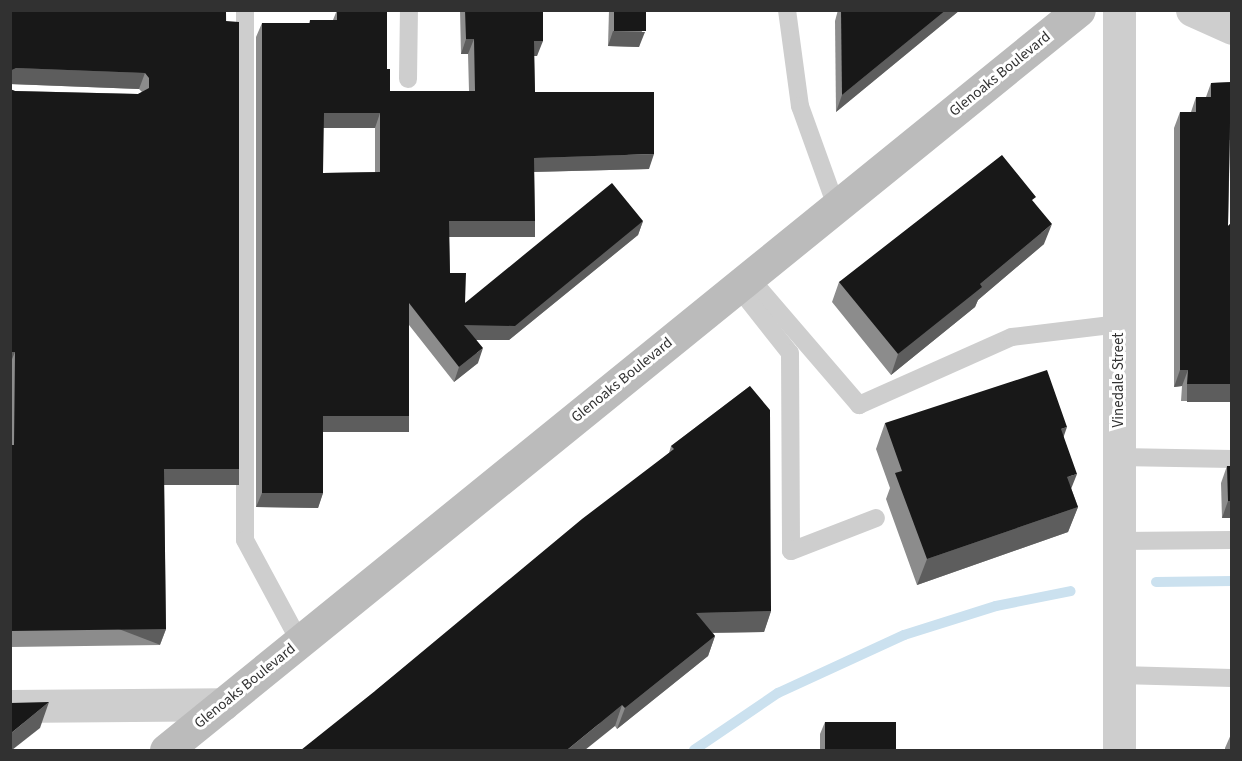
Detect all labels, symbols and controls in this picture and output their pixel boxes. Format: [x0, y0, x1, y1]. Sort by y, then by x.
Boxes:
street label: Glenoaks Boulevard [946, 28, 1054, 120]
street label: Vinedale Street [1110, 333, 1128, 427]
street label: Glenoaks Boulevard [568, 334, 676, 426]
street label: Glenoaks Boulevard [191, 640, 299, 732]

